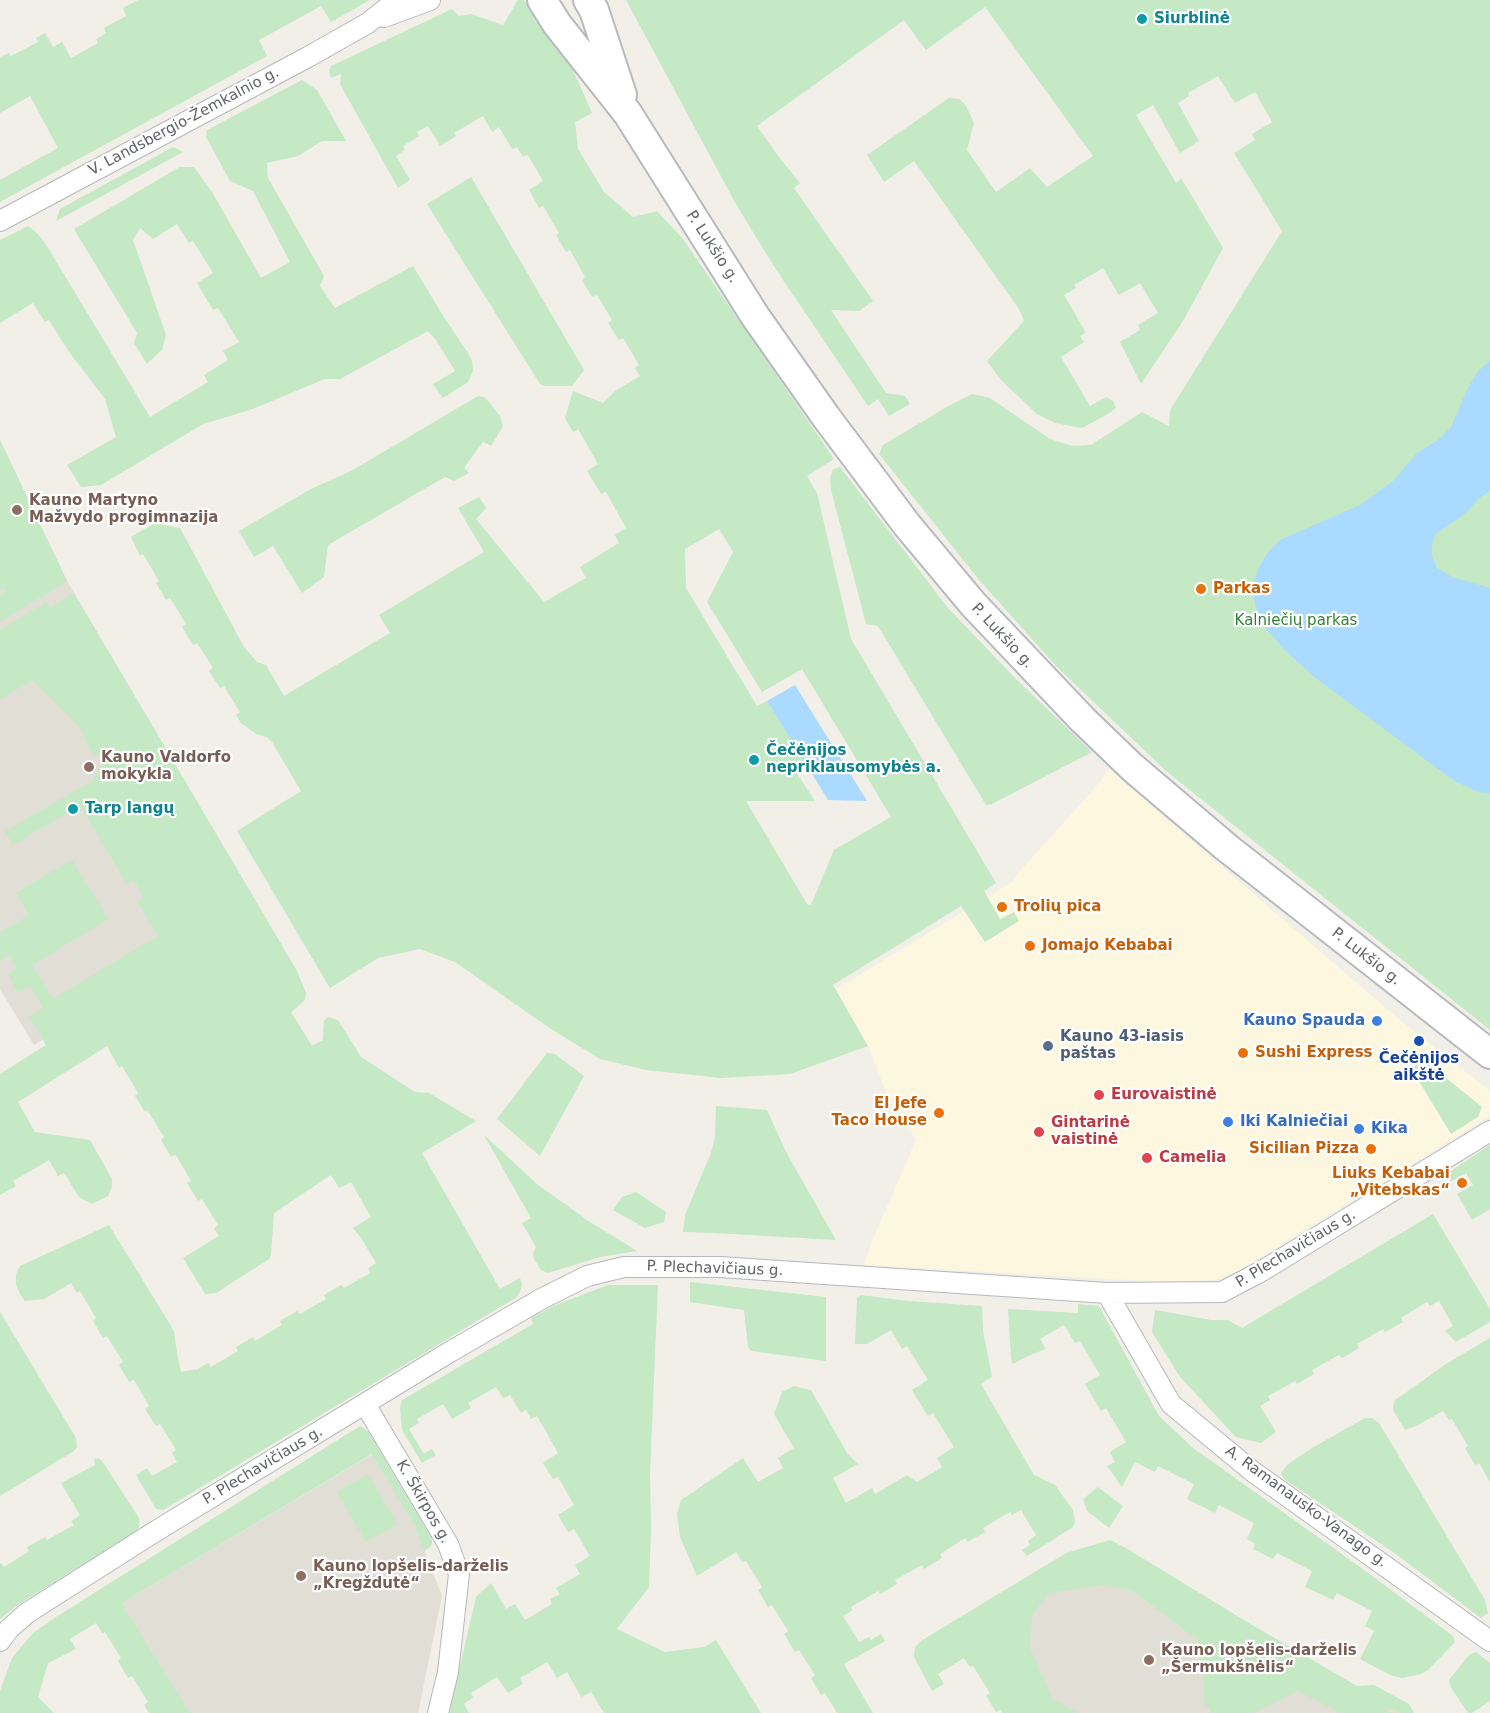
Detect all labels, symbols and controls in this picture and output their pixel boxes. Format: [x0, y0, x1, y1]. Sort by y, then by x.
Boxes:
place label: Siurblinė [1154, 10, 1230, 28]
marker: Siurblinė [1135, 12, 1149, 26]
street label: V. Landsbergio-Žemkalnio g. [86, 64, 282, 180]
street label: P. Lukšio g. [682, 207, 742, 287]
place label: Kauno Martyno Mažvydo progimnazija [29, 492, 218, 527]
marker: Kauno Martyno Mažvydo progimnazija [10, 503, 24, 517]
place label: Parkas [1213, 580, 1270, 598]
marker: Parkas [1194, 582, 1208, 596]
street label: P. Lukšio g. [967, 600, 1037, 672]
park label: Kalniečių parkas [1235, 612, 1357, 630]
place label: Čečėnijos nepriklausomybės a. [766, 742, 942, 777]
place label: Kauno Valdorfo mokykla [101, 749, 231, 784]
marker: Čečėnijos nepriklausomybės a. [747, 753, 761, 767]
marker: Kauno Valdorfo mokykla [82, 760, 96, 774]
place label: Tarp langų [85, 800, 174, 818]
marker: Tarp langų [66, 802, 80, 816]
place label: Trolių pica [1014, 898, 1101, 916]
marker: Trolių pica [995, 900, 1009, 914]
street label: P. Lukšio g. [1328, 924, 1404, 990]
place label: Jomajo Kebabai [1042, 937, 1173, 955]
marker: Jomajo Kebabai [1023, 939, 1037, 953]
place label: Kauno Spauda [1243, 1012, 1365, 1030]
marker: Kauno Spauda [1370, 1014, 1384, 1028]
place label: Kauno 43-iasis paštas [1060, 1028, 1184, 1063]
marker: Čečėnijos aikštė [1412, 1034, 1426, 1048]
marker: Kauno 43-iasis paštas [1041, 1039, 1055, 1053]
place label: Sushi Express [1255, 1044, 1373, 1062]
marker: Sushi Express [1236, 1046, 1250, 1060]
place label: Čečėnijos aikštė [1379, 1050, 1459, 1085]
place label: Eurovaistinė [1111, 1086, 1217, 1104]
marker: Eurovaistinė [1092, 1088, 1106, 1102]
place label: El Jefe Taco House [832, 1095, 927, 1130]
marker: El Jefe Taco House [932, 1106, 946, 1120]
place label: Iki Kalniečiai [1240, 1113, 1348, 1131]
place label: Gintarinė vaistinė [1051, 1114, 1130, 1149]
marker: Iki Kalniečiai [1221, 1115, 1235, 1129]
place label: Kika [1371, 1120, 1408, 1138]
marker: Kika [1352, 1122, 1366, 1136]
marker: Gintarinė vaistinė [1032, 1125, 1046, 1139]
place label: Sicilian Pizza [1249, 1140, 1359, 1158]
marker: Sicilian Pizza [1364, 1142, 1378, 1156]
place label: Camelia [1159, 1149, 1226, 1167]
marker: Camelia [1140, 1151, 1154, 1165]
place label: Liuks Kebabai „Vitebskas“ [1332, 1165, 1450, 1200]
marker: Liuks Kebabai „Vitebskas“ [1455, 1176, 1469, 1190]
street label: P. Plechavičiaus g. [1233, 1206, 1359, 1292]
street label: P. Plechavičiaus g. [646, 1258, 784, 1280]
street label: P. Plechavičiaus g. [200, 1423, 326, 1509]
street label: A. Ramanausko-Vanago g. [1222, 1442, 1390, 1572]
street label: K. Škirpos g. [392, 1457, 454, 1547]
place label: Kauno lopšelis-darželis „Kregždutė“ [313, 1558, 509, 1593]
marker: Kauno lopšelis-darželis „Kregždutė“ [294, 1569, 308, 1583]
place label: Kauno lopšelis-darželis „Šermukšnėlis“ [1161, 1642, 1357, 1677]
marker: Kauno lopšelis-darželis „Šermukšnėlis“ [1142, 1653, 1156, 1667]

